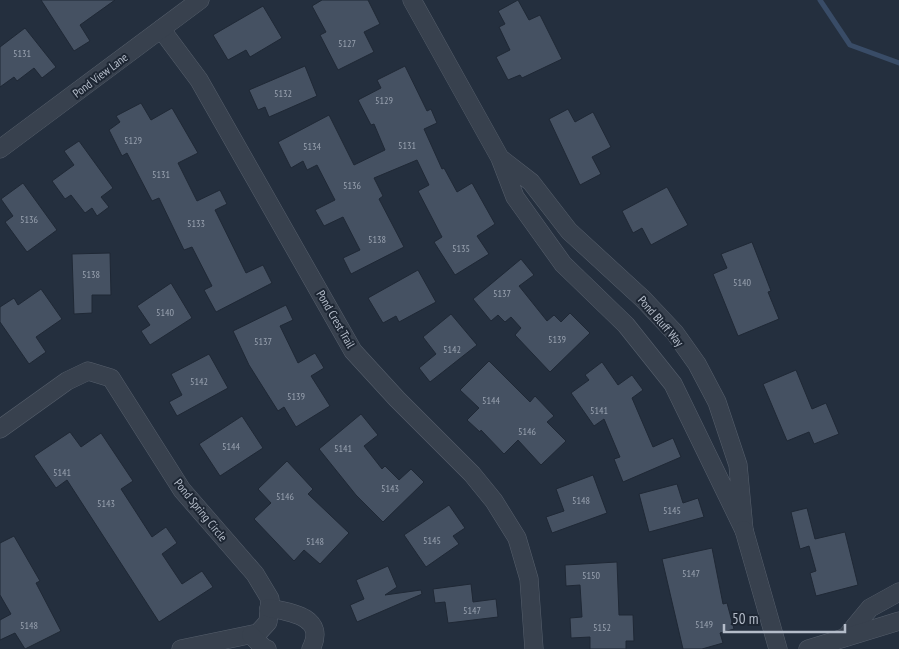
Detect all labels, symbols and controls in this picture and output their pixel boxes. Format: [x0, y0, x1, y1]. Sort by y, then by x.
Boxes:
house number: 5127 [338, 37, 356, 50]
house number: 5131 [13, 47, 31, 60]
street label: Pond View Lane [69, 49, 131, 101]
house number: 5132 [274, 87, 292, 100]
house number: 5129 [375, 94, 393, 107]
house number: 5129 [124, 134, 142, 147]
house number: 5131 [398, 139, 416, 152]
house number: 5134 [303, 140, 322, 153]
house number: 5131 [152, 168, 170, 181]
house number: 5136 [343, 179, 362, 192]
house number: 5136 [20, 213, 39, 226]
house number: 5133 [187, 217, 205, 230]
house number: 5138 [368, 233, 386, 246]
house number: 5135 [452, 242, 470, 255]
house number: 5138 [82, 268, 100, 281]
house number: 5140 [733, 276, 752, 289]
street label: Pond Crest Trail [313, 287, 359, 351]
house number: 5137 [493, 287, 511, 300]
street label: Pond Bluff Way [635, 293, 687, 350]
house number: 5140 [156, 306, 175, 319]
house number: 5139 [548, 333, 566, 346]
house number: 5137 [254, 335, 272, 348]
house number: 5142 [443, 343, 461, 356]
house number: 5142 [190, 375, 208, 388]
house number: 5139 [287, 390, 305, 403]
house number: 5144 [482, 394, 501, 407]
house number: 5141 [590, 404, 608, 417]
house number: 5146 [518, 425, 537, 438]
house number: 5144 [222, 440, 241, 453]
house number: 5141 [334, 442, 352, 455]
house number: 5141 [53, 466, 71, 479]
street label: Pond Spring Circle [171, 476, 231, 544]
house number: 5143 [381, 482, 399, 495]
house number: 5146 [276, 490, 295, 503]
house number: 5148 [572, 494, 590, 507]
house number: 5143 [97, 497, 115, 510]
house number: 5145 [663, 504, 681, 517]
house number: 5145 [423, 534, 441, 547]
house number: 5148 [306, 535, 324, 548]
house number: 5147 [682, 567, 700, 580]
house number: 5150 [582, 569, 601, 582]
scale bar [724, 602, 845, 634]
house number: 5147 [463, 604, 481, 617]
text: 50 m [732, 609, 758, 628]
house number: 5149 [695, 618, 713, 631]
house number: 5148 [20, 619, 38, 632]
house number: 5152 [593, 621, 611, 634]

